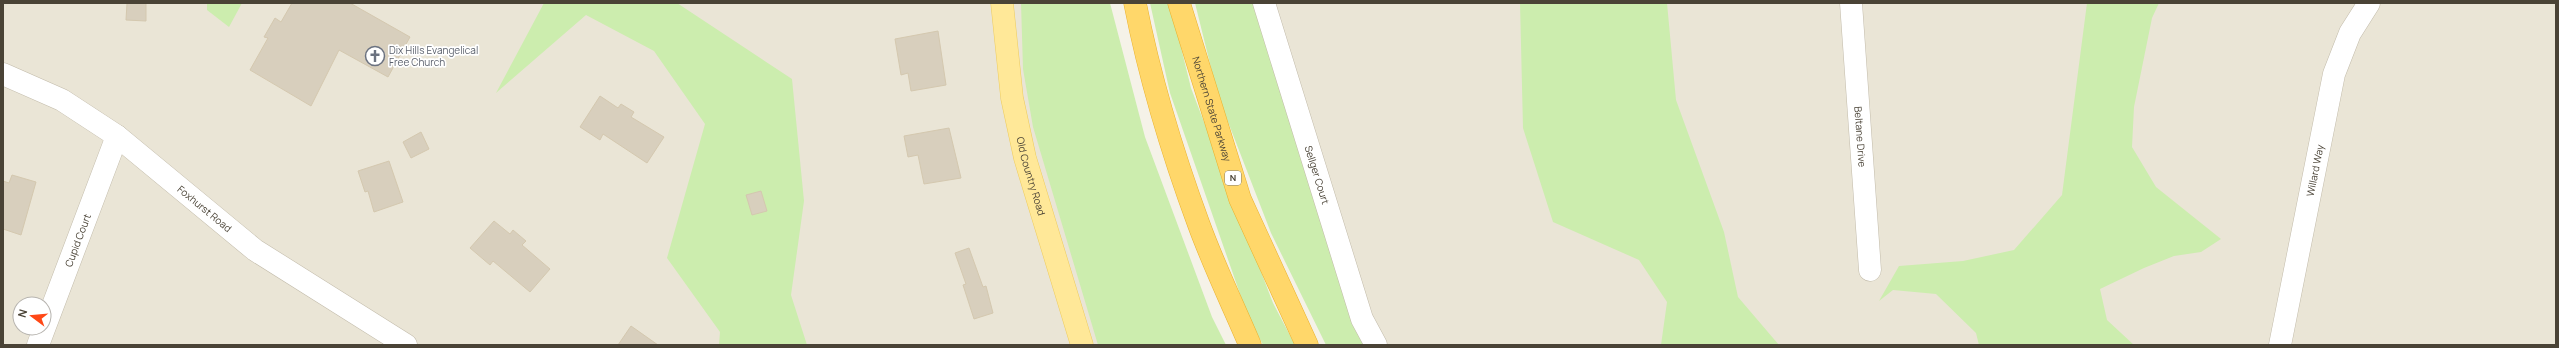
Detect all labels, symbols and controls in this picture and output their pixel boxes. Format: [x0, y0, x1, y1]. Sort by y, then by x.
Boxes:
place label: Dix Hills Evangelical Free Church [389, 43, 478, 69]
church icon: Dix Hills Evangelical Free Church [364, 45, 386, 67]
street label: Northern State Parkway [1189, 55, 1235, 164]
street label: Beltane Drive [1851, 106, 1870, 168]
street label: Old Country Road [1014, 136, 1049, 217]
street label: Willard Way [2303, 143, 2327, 198]
street label: Sellger Court [1302, 144, 1333, 206]
road number: N [1225, 171, 1241, 185]
street label: Foxhurst Road [175, 182, 235, 235]
street label: Cupid Court [61, 212, 94, 269]
north arrow [12, 296, 52, 336]
text: N [14, 307, 30, 319]

